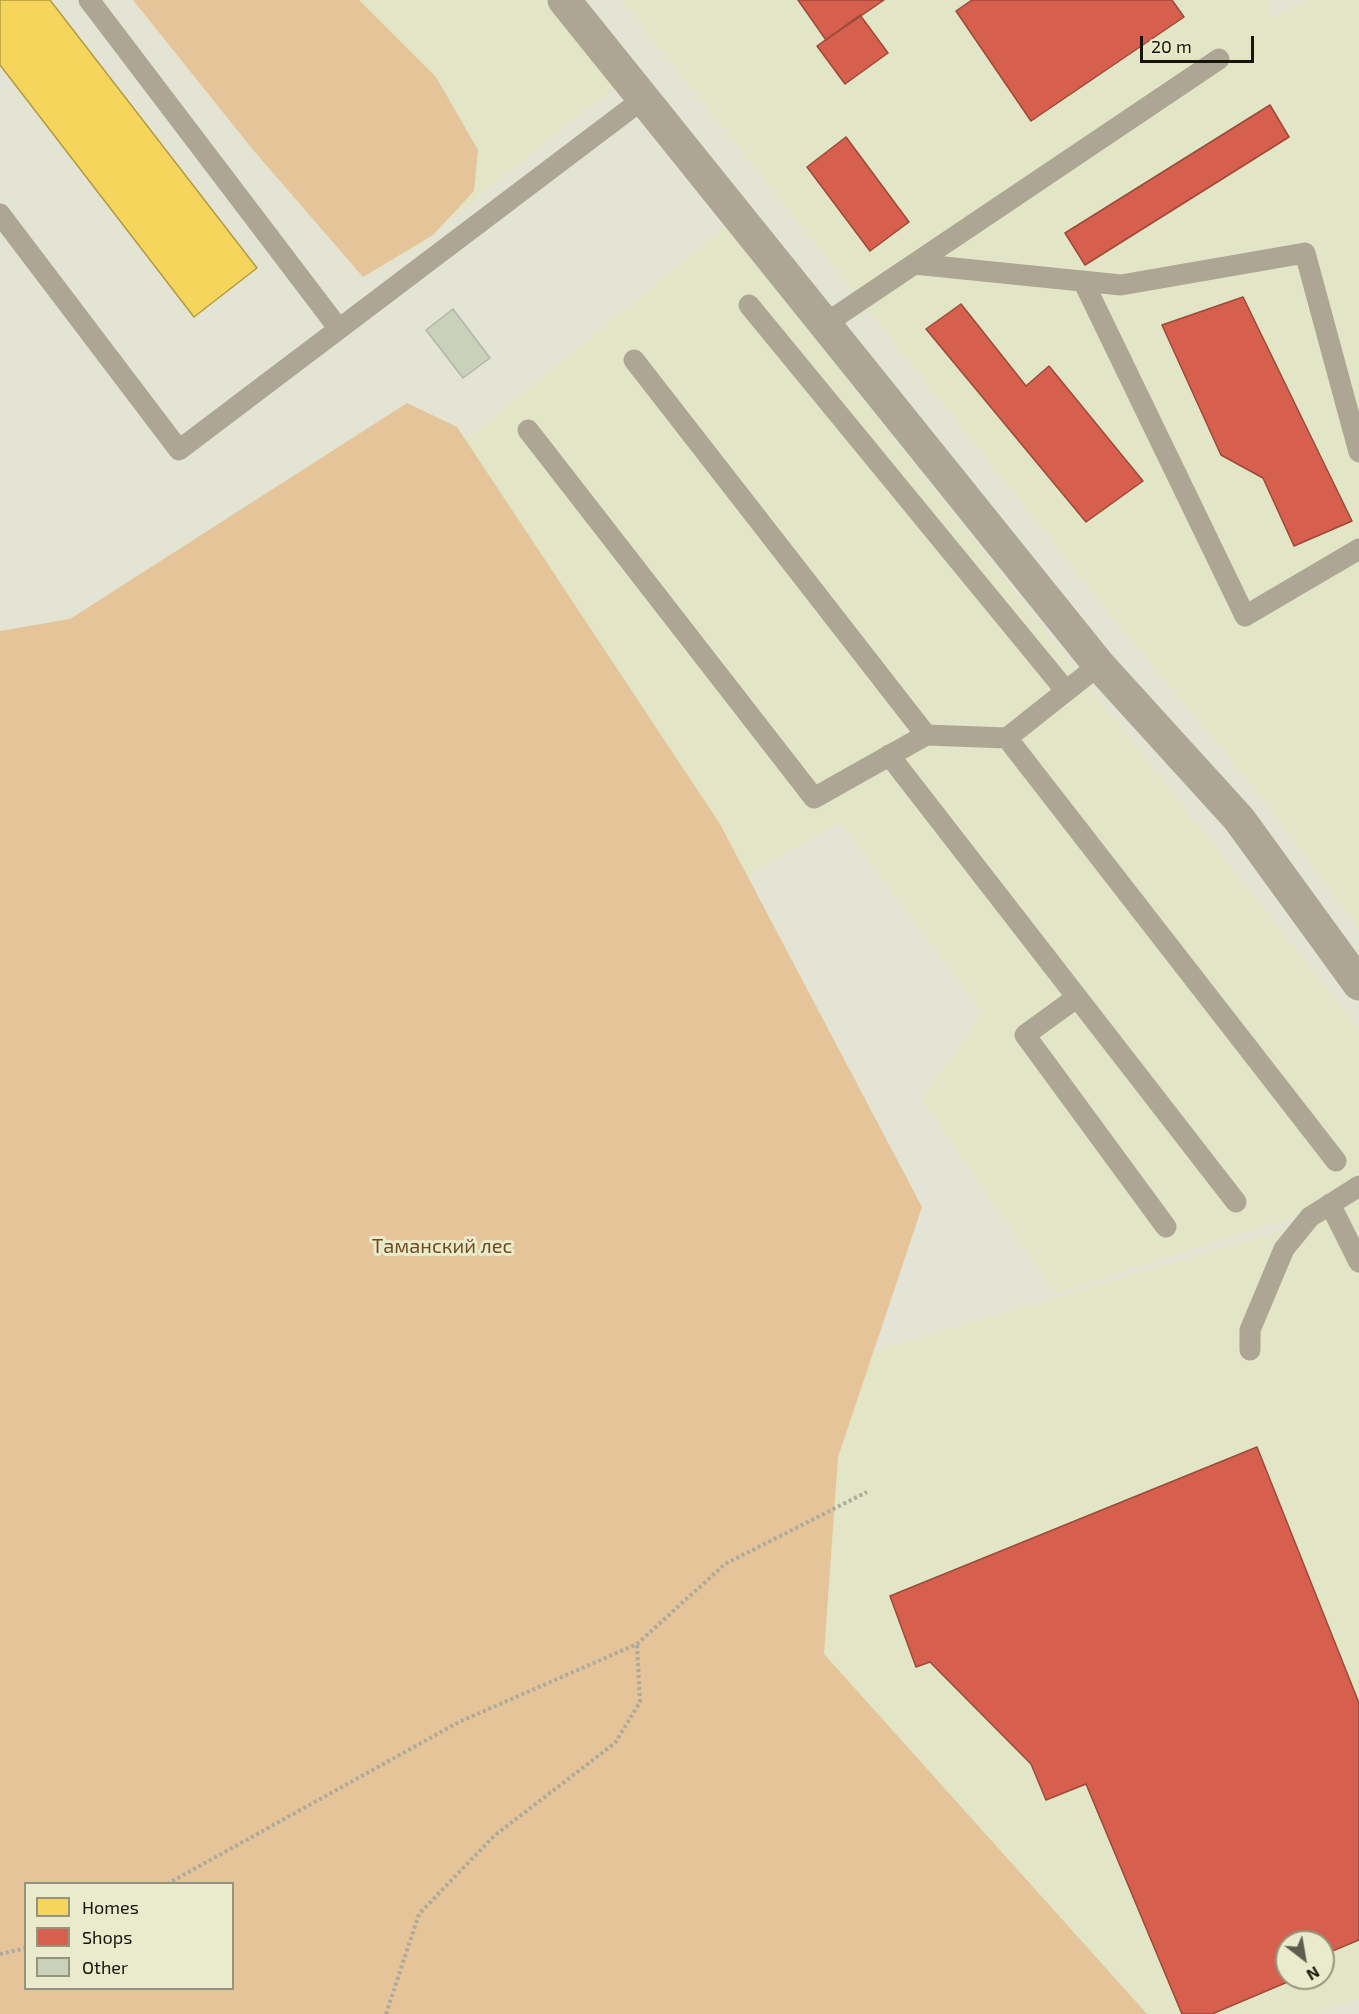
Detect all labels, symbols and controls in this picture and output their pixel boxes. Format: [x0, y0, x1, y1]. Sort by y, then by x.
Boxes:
scale bar [1143, 24, 1257, 62]
text: 20 m [1151, 35, 1192, 57]
park label: Таманский лес [372, 1234, 512, 1258]
legend [24, 1882, 234, 1990]
text: Homes [82, 1896, 139, 1918]
text: Shops [82, 1926, 132, 1948]
north arrow [1275, 1930, 1335, 1990]
text: Other [82, 1956, 128, 1978]
text: N [1304, 1963, 1323, 1985]

